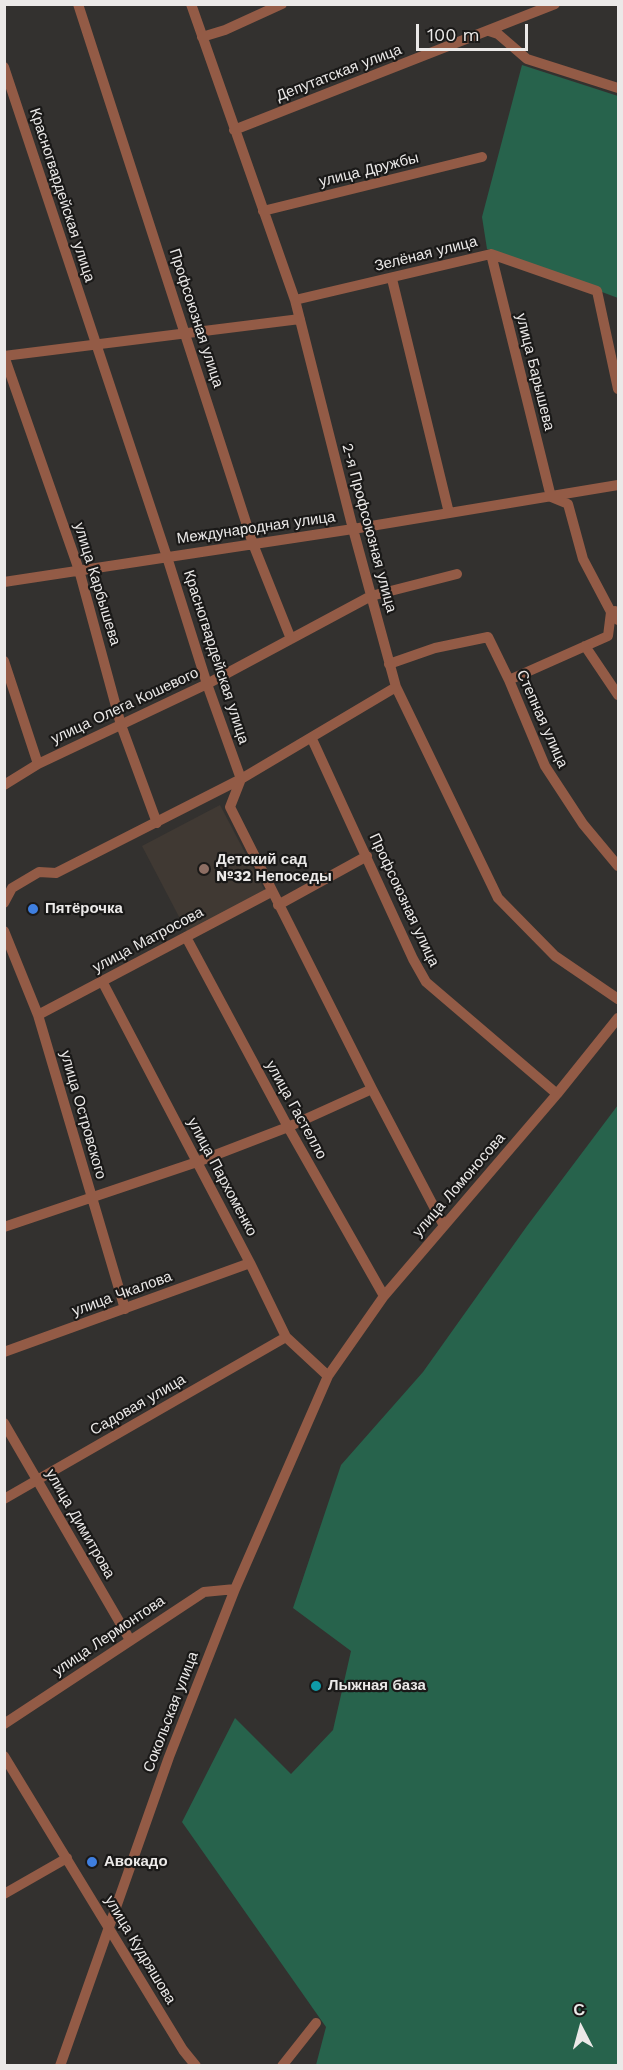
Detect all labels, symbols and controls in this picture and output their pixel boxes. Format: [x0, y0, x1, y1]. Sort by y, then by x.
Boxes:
scale bar [419, 12, 532, 50]
text: 100 m [427, 24, 480, 45]
street label: Депутатская улица [274, 41, 404, 105]
street label: Красногвардейская улица [25, 106, 99, 284]
street label: улица Дружбы [317, 149, 421, 191]
street label: Зелёная улица [373, 233, 479, 275]
street label: Профсоюзная улица [165, 246, 227, 390]
street label: улица Барышева [512, 312, 558, 432]
street label: 2-я Профсоюзная улица [338, 441, 400, 615]
street label: Международная улица [176, 508, 336, 548]
street label: улица Карбышева [70, 520, 124, 648]
street label: Красногвардейская улица [179, 568, 253, 746]
street label: улица Олега Кошевого [48, 664, 202, 748]
street label: Степная улица [512, 667, 572, 771]
street label: Профсоюзная улица [365, 830, 443, 970]
place label: Детский сад №32 Непоседы [216, 851, 332, 886]
marker: Детский сад №32 Непоседы [197, 862, 211, 876]
place label: Пятёрочка [45, 900, 123, 918]
marker: Пятёрочка [26, 902, 40, 916]
street label: улица Матросова [90, 903, 206, 977]
street label: улица Островского [56, 1049, 110, 1181]
street label: улица Гастелло [261, 1058, 331, 1162]
street label: улица Пархоменко [183, 1115, 261, 1239]
street label: улица Ломоносова [409, 1129, 509, 1241]
street label: улица Чкалова [70, 1268, 174, 1320]
street label: Садовая улица [87, 1370, 189, 1440]
street label: улица Димитрова [41, 1466, 119, 1582]
street label: улица Лермонтова [50, 1592, 168, 1680]
street label: Сокольская улица [140, 1649, 202, 1775]
place label: Лыжная база [328, 1677, 426, 1695]
marker: Лыжная база [309, 1679, 323, 1693]
place label: Авокадо [104, 1853, 168, 1871]
marker: Авокадо [85, 1855, 99, 1869]
street label: улица Кудряшова [100, 1892, 180, 2008]
north arrow [551, 1998, 611, 2058]
text: С [572, 2000, 586, 2020]

